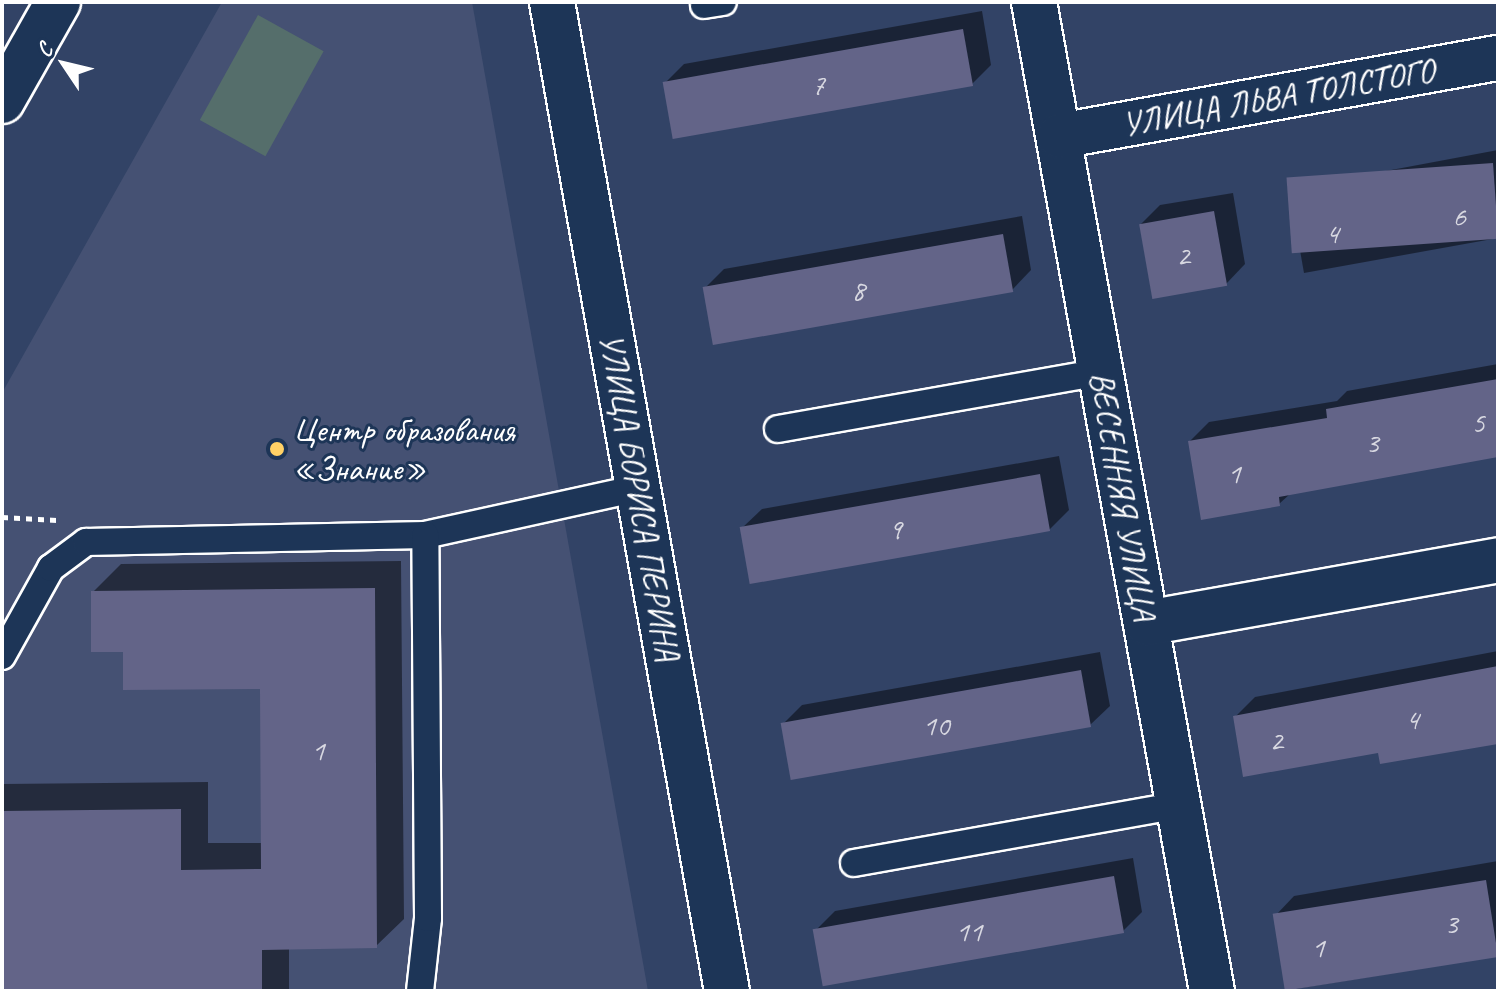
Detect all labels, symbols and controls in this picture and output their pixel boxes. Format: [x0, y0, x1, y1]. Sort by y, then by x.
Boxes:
north arrow [24, 24, 104, 104]
text: С [30, 38, 59, 63]
street label: УЛИЦА ЛЬВА ТОЛСТОГО [1118, 49, 1438, 145]
house number: 7 [811, 66, 825, 102]
house number: 6 [1452, 198, 1466, 234]
house number: 4 [1325, 215, 1339, 251]
house number: 2 [1176, 237, 1190, 273]
house number: 8 [851, 272, 865, 308]
street label: УЛИЦА БОРИСА ПЕРИНА [591, 330, 689, 664]
street label: ВЕСЕННЯЯ УЛИЦА [1081, 368, 1165, 624]
house number: 5 [1471, 404, 1485, 440]
place label: Центр образования «Знание» [293, 409, 518, 488]
house number: 3 [1365, 424, 1379, 460]
marker: Центр образования «Знание» [268, 440, 286, 458]
house number: 1 [1227, 455, 1241, 491]
house number: 9 [888, 511, 902, 547]
house number: 4 [1405, 701, 1419, 737]
house number: 10 [923, 707, 949, 743]
house number: 2 [1269, 722, 1283, 758]
house number: 1 [311, 732, 325, 768]
house number: 3 [1444, 905, 1458, 941]
house number: 11 [956, 913, 982, 949]
house number: 1 [1311, 929, 1325, 965]

